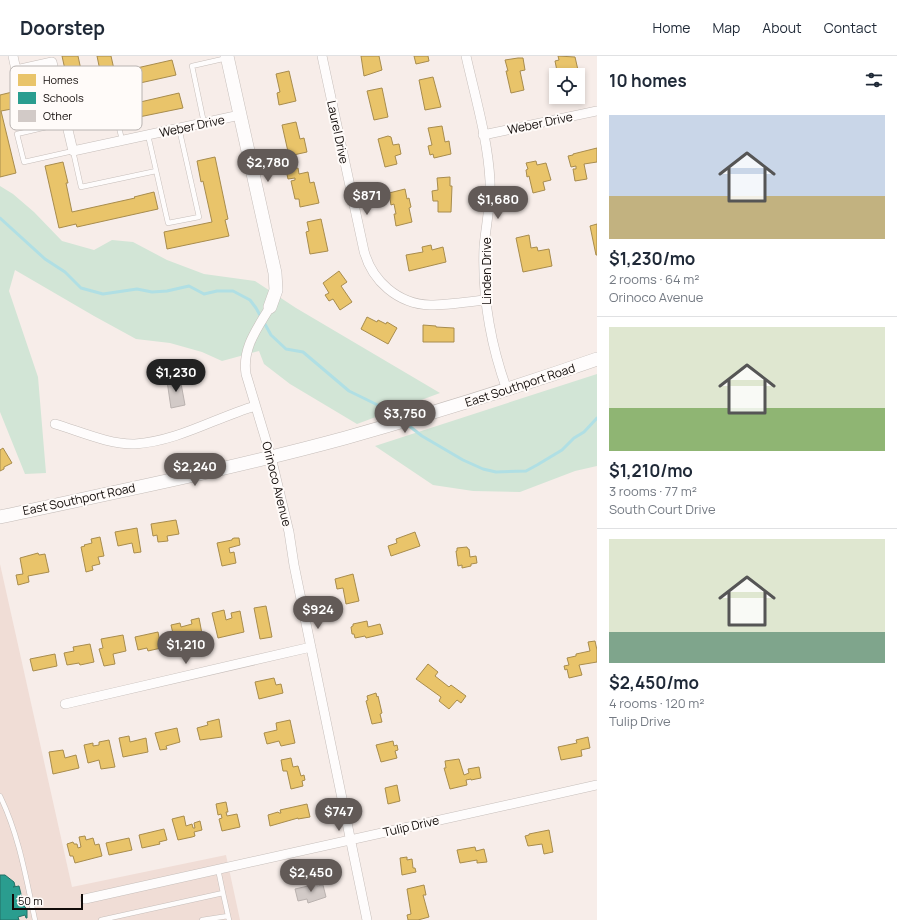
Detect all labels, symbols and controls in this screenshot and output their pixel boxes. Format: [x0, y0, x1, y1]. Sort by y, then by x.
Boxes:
text: Doorstep [20, 15, 105, 41]
text: Home [653, 18, 690, 37]
text: Map [712, 18, 740, 37]
text: About [762, 18, 802, 37]
text: Contact [824, 18, 877, 37]
legend [10, 66, 142, 130]
map controls [549, 68, 585, 104]
button: locate [549, 68, 585, 104]
text: 10 homes [609, 69, 687, 92]
icon: filters [863, 69, 885, 91]
text: Homes [43, 72, 79, 87]
text: Schools [43, 90, 84, 105]
street label: Laurel Drive [323, 99, 353, 165]
text: Other [43, 108, 72, 123]
street label: Weber Drive [506, 108, 574, 138]
street label: Weber Drive [158, 111, 226, 141]
icon: home [711, 141, 783, 213]
pin: $2,780 [235, 149, 301, 183]
text: $2,780 [246, 153, 290, 171]
pin: $871 [343, 182, 391, 216]
text: $871 [353, 186, 381, 204]
pin: $1,680 [465, 186, 531, 220]
text: $1,680 [477, 190, 519, 208]
street label: Linden Drive [478, 237, 495, 305]
text: $1,230/mo [609, 247, 695, 270]
text: 2 rooms · 64 m² [609, 270, 700, 288]
text: Orinoco Avenue [609, 288, 703, 306]
icon: home [711, 353, 783, 425]
pin: $1,230 [143, 359, 209, 393]
street label: East Southport Road [463, 359, 577, 411]
text: $1,230 [155, 363, 197, 381]
pin: $3,750 [372, 400, 438, 434]
text: $3,750 [384, 404, 426, 422]
street label: Orinoco Avenue [258, 440, 296, 528]
pin: $2,240 [162, 453, 228, 487]
text: $2,240 [173, 457, 217, 475]
text: $1,210/mo [609, 459, 693, 482]
street label: East Southport Road [21, 479, 137, 519]
text: 3 rooms · 77 m² [609, 482, 697, 500]
text: South Court Drive [609, 500, 716, 518]
icon: home [711, 565, 783, 637]
pin: $924 [294, 596, 342, 630]
text: $924 [302, 600, 334, 618]
pin: $1,210 [153, 631, 219, 665]
text: $1,210 [166, 635, 206, 653]
text: $2,450/mo [609, 671, 699, 694]
text: 4 rooms · 120 m² [609, 694, 704, 712]
text: Tulip Drive [609, 712, 671, 730]
pin: $747 [315, 798, 363, 832]
text: $747 [324, 802, 354, 820]
street label: Tulip Drive [381, 811, 441, 841]
pin: $2,450 [278, 859, 344, 893]
text: $2,450 [289, 863, 333, 881]
scale bar [12, 892, 83, 911]
text: 50 m [18, 893, 43, 908]

